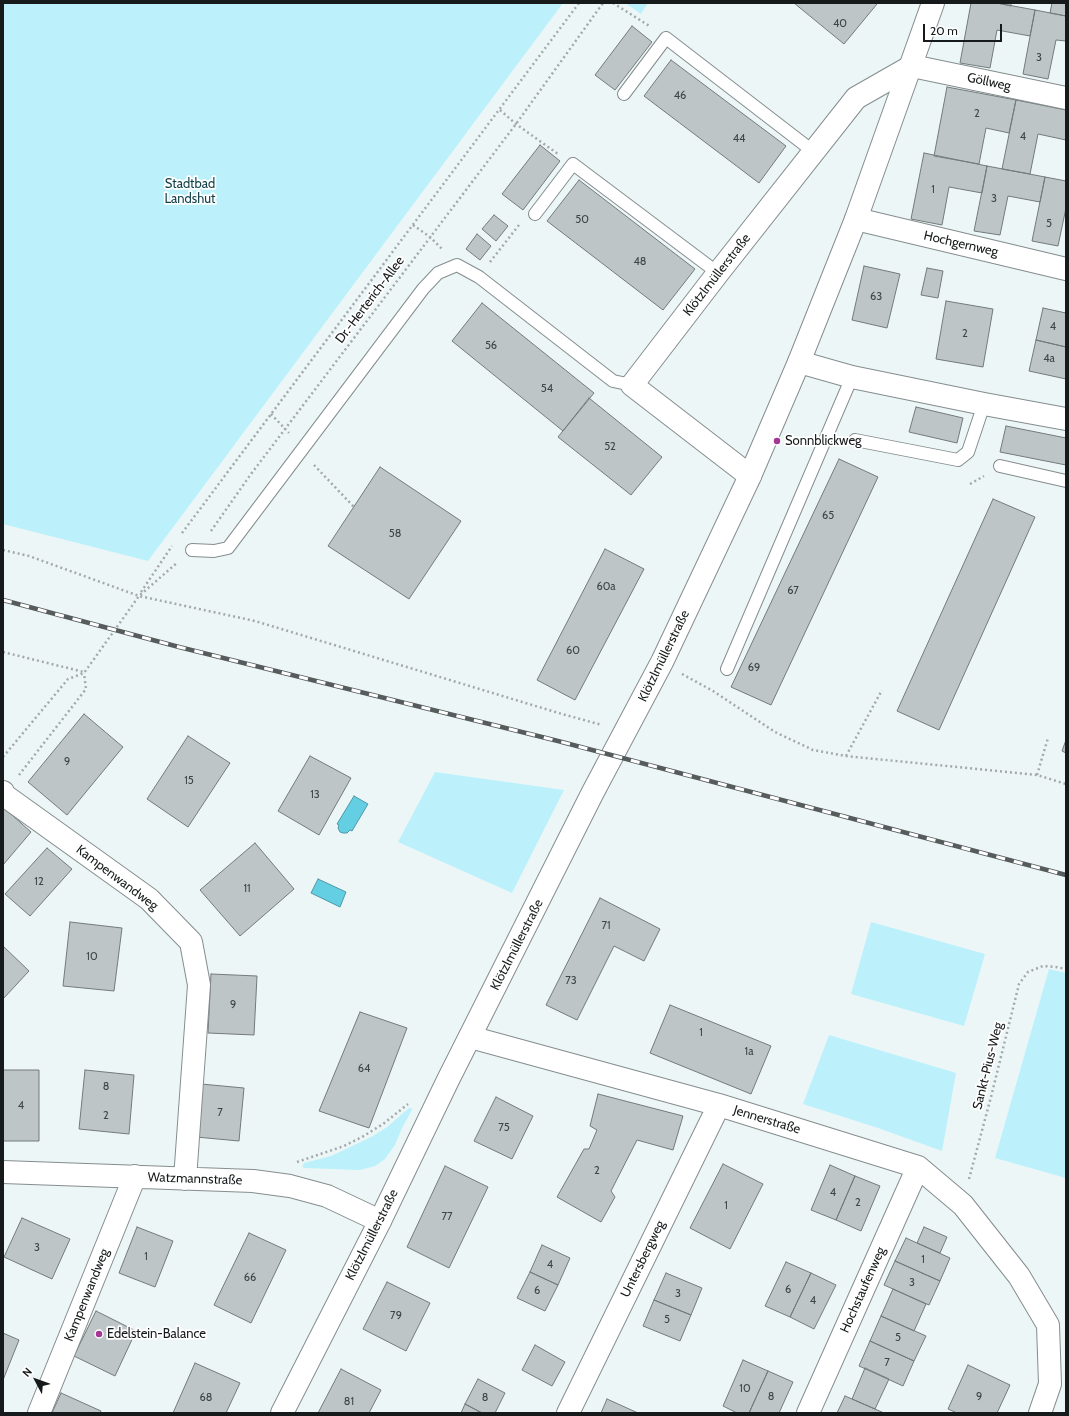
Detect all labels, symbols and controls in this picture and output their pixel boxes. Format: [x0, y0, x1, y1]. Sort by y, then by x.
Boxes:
scale bar [925, 16, 1004, 42]
house number: 40 [833, 17, 847, 31]
text: 20 m [930, 23, 958, 38]
house number: 3 [1036, 51, 1042, 65]
street label: Göllweg [966, 70, 1012, 94]
house number: 46 [674, 89, 686, 103]
house number: 2 [974, 107, 980, 121]
house number: 4 [1020, 130, 1026, 144]
house number: 44 [733, 132, 745, 146]
park label: Stadtbad Landshut [165, 176, 215, 207]
house number: 1 [931, 183, 935, 197]
house number: 3 [991, 192, 997, 206]
house number: 50 [575, 213, 589, 227]
house number: 5 [1046, 217, 1052, 231]
street label: Hochgernweg [922, 228, 1000, 260]
street label: Klötzlmüllerstraße [680, 231, 754, 319]
street label: Dr.-Herterich-Allee [332, 254, 408, 346]
house number: 48 [633, 255, 647, 269]
house number: 63 [870, 290, 882, 304]
house number: 4 [1050, 320, 1056, 334]
house number: 2 [962, 327, 968, 341]
house number: 56 [485, 339, 497, 353]
house number: 4a [1043, 352, 1055, 366]
house number: 54 [541, 382, 553, 396]
place label: Sonnblickweg [785, 433, 862, 449]
marker: Sonnblickweg [772, 436, 782, 446]
house number: 52 [604, 440, 616, 454]
house number: 65 [822, 509, 834, 523]
house number: 58 [389, 527, 401, 541]
house number: 60a [596, 580, 616, 594]
house number: 67 [787, 584, 799, 598]
street label: Klötzlmüllerstraße [635, 608, 693, 704]
house number: 60 [566, 644, 580, 658]
house number: 69 [748, 661, 760, 675]
house number: 9 [64, 755, 70, 769]
house number: 15 [184, 774, 194, 788]
house number: 13 [310, 788, 320, 802]
street label: Kampenwandweg [73, 842, 161, 914]
house number: 12 [34, 875, 44, 889]
house number: 11 [243, 882, 251, 896]
street label: Klötzlmüllerstraße [487, 897, 547, 993]
house number: 71 [601, 919, 611, 933]
house number: 10 [86, 950, 98, 964]
house number: 73 [565, 974, 577, 988]
house number: 9 [230, 998, 236, 1012]
street label: Sankt-Pius-Weg [970, 1021, 1006, 1111]
house number: 1 [699, 1026, 703, 1040]
house number: 1a [745, 1045, 753, 1059]
house number: 64 [358, 1062, 370, 1076]
house number: 8 [103, 1080, 109, 1094]
house number: 4 [18, 1099, 24, 1113]
street label: Jennerstraße [732, 1102, 802, 1138]
house number: 7 [217, 1106, 223, 1120]
house number: 2 [103, 1109, 109, 1123]
house number: 75 [498, 1121, 510, 1135]
house number: 2 [594, 1164, 600, 1178]
street label: Watzmannstraße [147, 1170, 243, 1188]
house number: 4 [830, 1186, 836, 1200]
street label: Klötzlmüllerstraße [342, 1187, 402, 1283]
house number: 2 [855, 1196, 861, 1210]
house number: 1 [724, 1199, 728, 1213]
house number: 77 [441, 1210, 453, 1224]
street label: Untersbergweg [618, 1218, 668, 1300]
house number: 3 [34, 1241, 40, 1255]
street label: Hochstaufenweg [837, 1245, 889, 1335]
street label: Kampenwandweg [61, 1246, 113, 1344]
house number: 1 [144, 1250, 148, 1264]
house number: 1 [921, 1253, 925, 1267]
house number: 4 [547, 1258, 553, 1272]
house number: 66 [244, 1271, 256, 1285]
house number: 3 [909, 1276, 915, 1290]
house number: 6 [785, 1283, 791, 1297]
house number: 6 [534, 1284, 540, 1298]
house number: 3 [675, 1287, 681, 1301]
house number: 4 [810, 1294, 816, 1308]
house number: 79 [390, 1309, 402, 1323]
house number: 5 [664, 1313, 670, 1327]
place label: Edelstein-Balance [107, 1326, 206, 1342]
marker: Edelstein-Balance [94, 1329, 104, 1339]
house number: 5 [895, 1331, 901, 1345]
house number: 7 [884, 1356, 890, 1370]
north arrow [16, 1360, 56, 1400]
text: N [19, 1365, 35, 1380]
house number: 10 [739, 1382, 751, 1396]
house number: 8 [768, 1390, 774, 1404]
house number: 9 [976, 1390, 982, 1404]
house number: 68 [200, 1391, 212, 1405]
house number: 8 [482, 1391, 488, 1405]
house number: 81 [344, 1395, 354, 1409]

